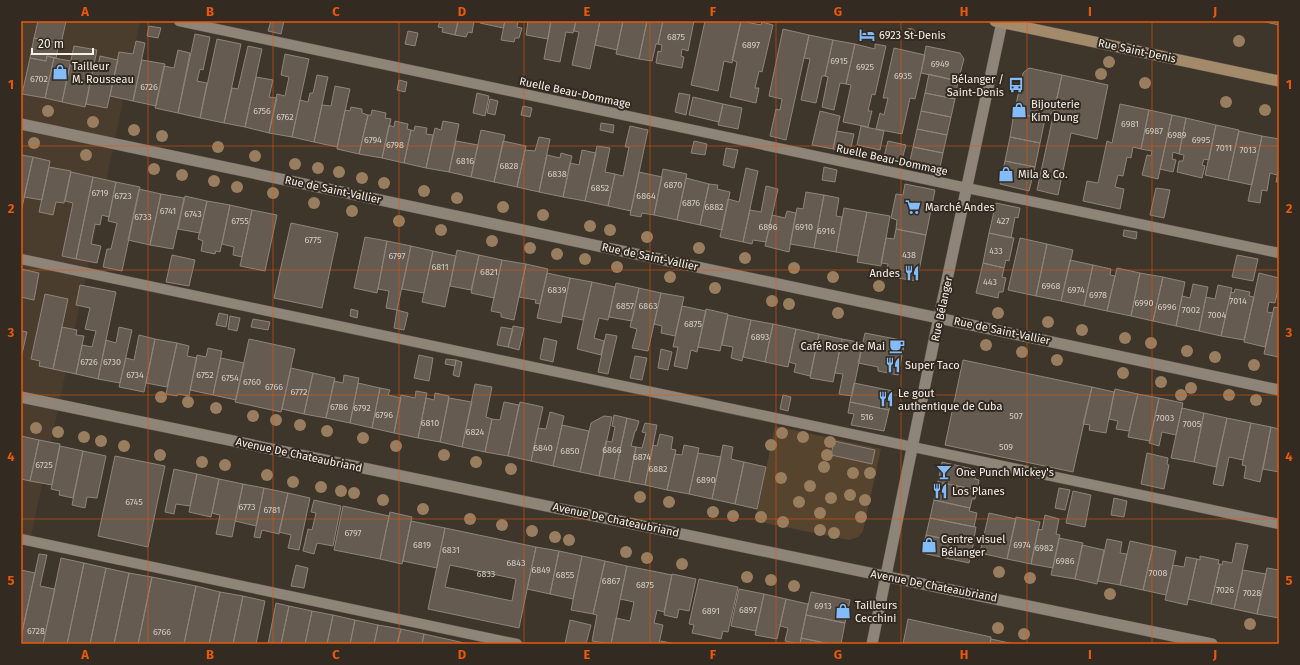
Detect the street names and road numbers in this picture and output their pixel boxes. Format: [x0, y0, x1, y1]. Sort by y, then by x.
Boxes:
street label: Rue Saint-Denis [1097, 36, 1177, 66]
street label: Ruelle Beau-Dommage [518, 75, 632, 111]
street label: Ruelle Beau-Dommage [835, 142, 949, 178]
street label: Rue de Saint-Vallier [284, 173, 383, 207]
street label: Rue de Saint-Vallier [601, 240, 700, 274]
street label: Rue Bélanger [929, 275, 955, 343]
street label: Rue de Saint-Vallier [953, 314, 1052, 348]
street label: Avenue De Chateaubriand [235, 435, 363, 475]
street label: Avenue De Chateaubriand [552, 500, 680, 540]
street label: Avenue De Chateaubriand [870, 567, 998, 605]

